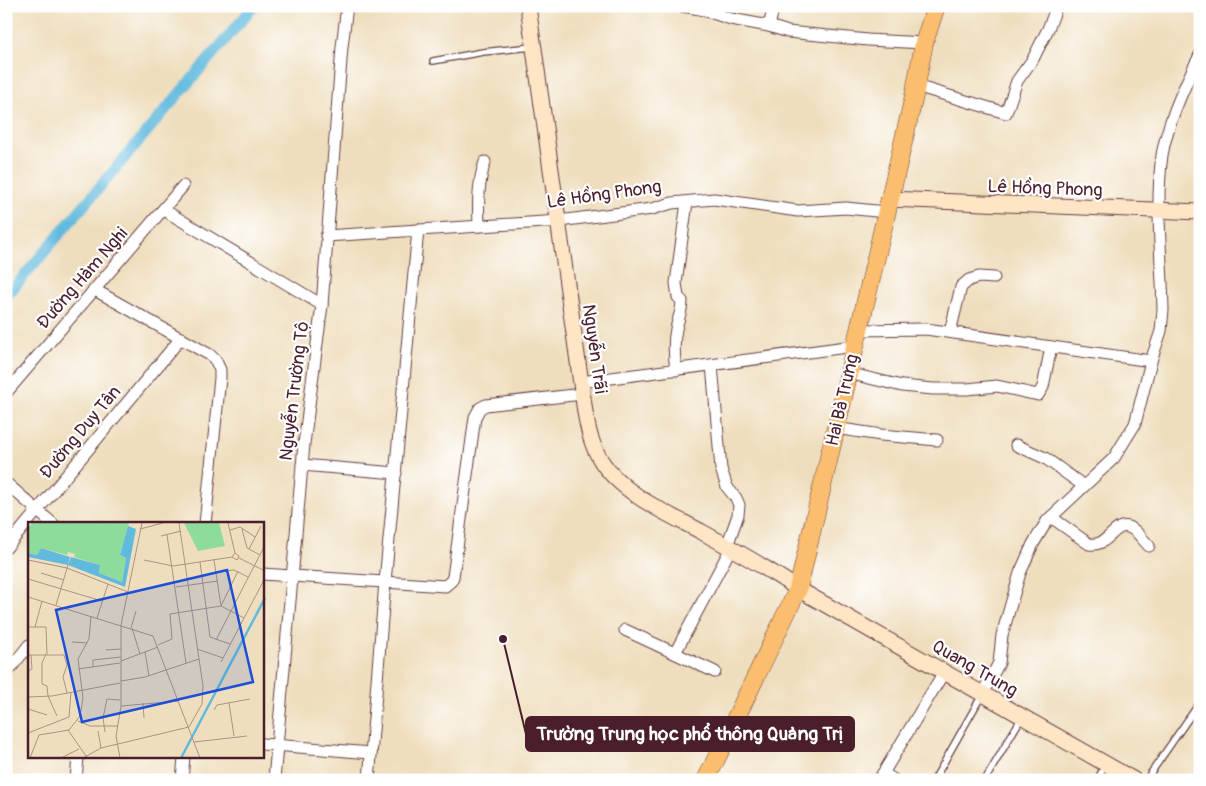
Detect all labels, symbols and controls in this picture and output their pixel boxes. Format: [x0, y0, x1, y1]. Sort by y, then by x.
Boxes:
street label: Lê Hồng Phong [545, 175, 663, 214]
street label: Lê Hồng Phong [987, 175, 1103, 202]
street label: Đường Hàm Nghi [32, 223, 133, 334]
street label: Nguyễn Trãi [577, 303, 612, 395]
street label: Nguyễn Trường Tộ [275, 320, 314, 462]
street label: Hai Bà Trưng [821, 352, 864, 448]
street label: Đường Duy Tân [35, 381, 126, 484]
inset map [28, 522, 264, 758]
street label: Quang Trung [928, 635, 1022, 702]
callout: Trường Trung học phổ thông Quảng Trị [526, 717, 854, 751]
text: Trường Trung học phổ thông Quảng Trị [535, 722, 844, 746]

